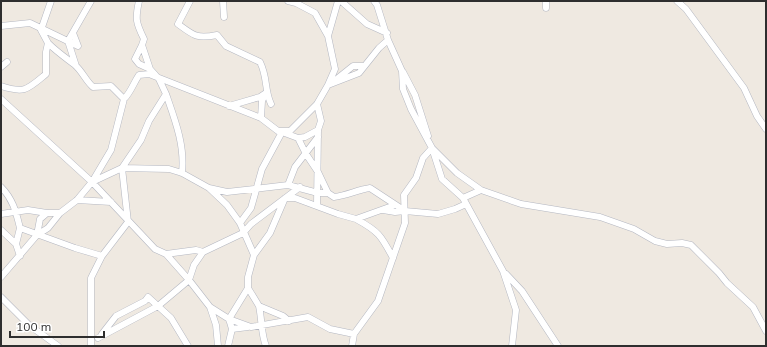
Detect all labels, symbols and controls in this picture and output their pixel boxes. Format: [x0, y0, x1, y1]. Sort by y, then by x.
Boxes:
scale bar [10, 313, 104, 339]
text: 100 m [16, 319, 51, 334]

